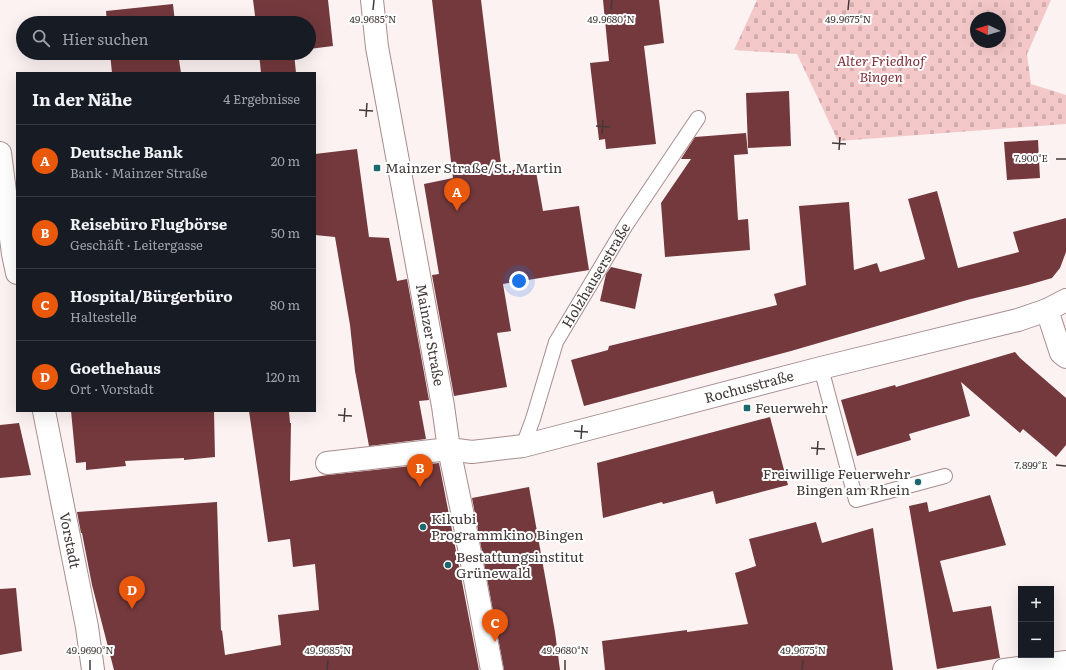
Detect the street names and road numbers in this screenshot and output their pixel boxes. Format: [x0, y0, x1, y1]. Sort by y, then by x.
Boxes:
street label: Holzhauserstraße [556, 218, 634, 331]
street label: Mainzer Straße [412, 282, 450, 387]
street label: Rochusstraße [702, 365, 796, 407]
street label: Vorstadt [55, 510, 86, 570]

